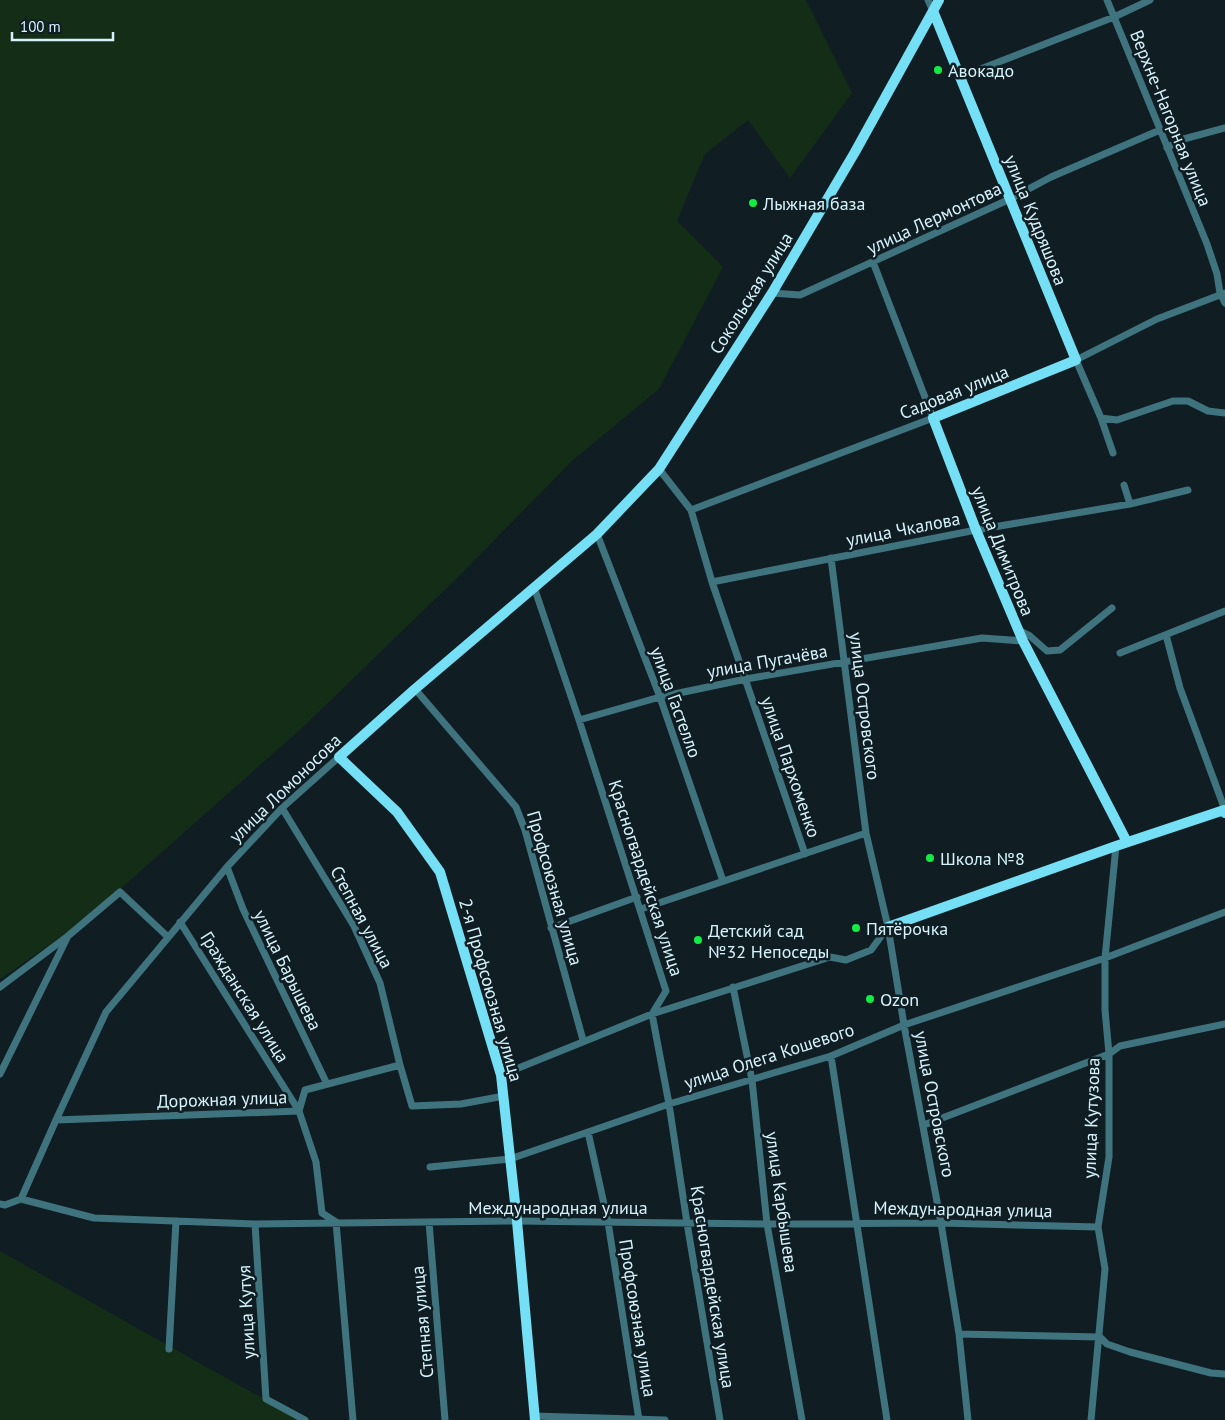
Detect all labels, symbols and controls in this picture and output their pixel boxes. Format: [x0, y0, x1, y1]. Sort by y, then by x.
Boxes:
scale bar [12, 10, 114, 42]
text: 100 m [20, 17, 61, 36]
street label: Верхне-Нагорная улица [1125, 26, 1217, 210]
place label: Авокадо [948, 59, 1014, 82]
marker: Авокадо [932, 64, 944, 76]
street label: улица Кудряшова [999, 151, 1073, 289]
street label: улица Лермонтова [863, 177, 1005, 259]
place label: Лыжная база [762, 192, 865, 215]
marker: Лыжная база [747, 197, 759, 209]
street label: Сокольская улица [704, 228, 798, 358]
street label: Садовая улица [896, 360, 1012, 424]
street label: улица Димитрова [967, 483, 1039, 619]
street label: улица Чкалова [844, 507, 962, 551]
street label: улица Островского [845, 631, 885, 781]
street label: улица Пугачёва [705, 639, 829, 683]
street label: улица Гастелло [645, 643, 707, 761]
street label: улица Пархоменко [756, 693, 826, 841]
street label: улица Ломоносова [224, 729, 346, 847]
street label: Красногвардейская улица [603, 777, 689, 979]
street label: Профсоюзная улица [522, 808, 588, 968]
place label: Школа №8 [940, 847, 1025, 870]
marker: Школа №8 [924, 852, 936, 864]
street label: Степная улица [325, 862, 399, 972]
street label: 2-я Профсоюзная улица [454, 896, 528, 1084]
street label: улица Барышева [249, 906, 327, 1034]
place label: Пятёрочка [866, 917, 948, 940]
place label: Детский сад №32 Непоседы [708, 919, 829, 963]
marker: Пятёрочка [850, 922, 862, 934]
street label: Гражданская улица [195, 927, 295, 1067]
marker: Детский сад №32 Непоседы [692, 934, 704, 946]
place label: Ozon [880, 988, 919, 1011]
marker: Ozon [864, 993, 876, 1005]
street label: улица Олега Кошевого [681, 1018, 857, 1094]
street label: улица Островского [910, 1029, 960, 1179]
street label: улица Кутузова [1077, 1057, 1105, 1179]
street label: Дорожная улица [157, 1085, 287, 1113]
street label: улица Карбышева [761, 1130, 803, 1274]
street label: Красногвардейская улица [686, 1184, 740, 1390]
street label: Международная улица [468, 1196, 648, 1219]
street label: Международная улица [873, 1196, 1053, 1222]
street label: Профсоюзная улица [614, 1237, 662, 1399]
street label: улица Кутуя [232, 1264, 260, 1360]
street label: Степная улица [406, 1265, 438, 1379]

